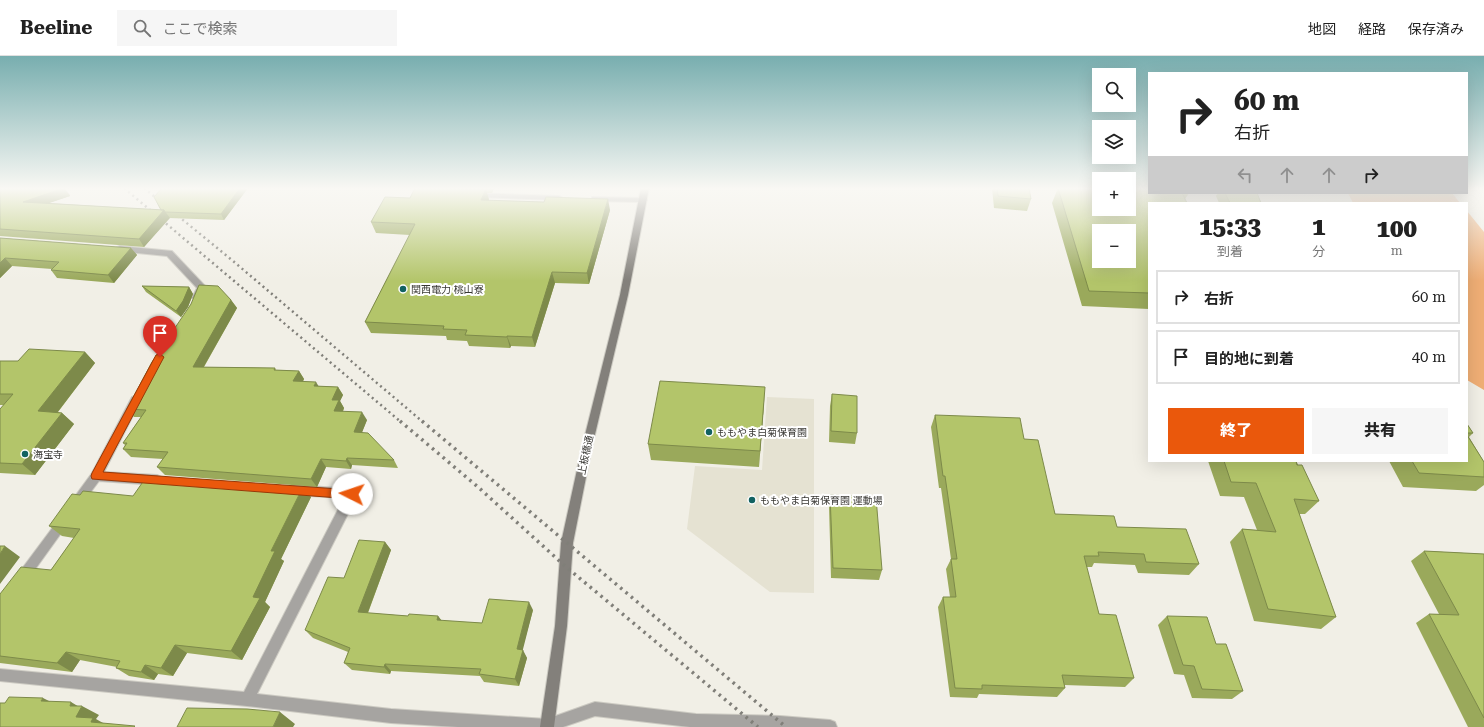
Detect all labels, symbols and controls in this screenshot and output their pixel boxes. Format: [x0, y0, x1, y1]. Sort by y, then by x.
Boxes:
search box [117, 10, 397, 46]
text: Beeline [20, 16, 93, 39]
icon: search [131, 17, 153, 39]
text: ここで検索 [163, 20, 238, 38]
text: 地図 [1308, 21, 1336, 37]
text: 経路 [1358, 21, 1386, 37]
text: 保存済み [1408, 21, 1464, 37]
map controls [1092, 68, 1136, 268]
button: search [1092, 68, 1136, 112]
text: 60 m [1234, 84, 1299, 117]
icon: right [1168, 88, 1220, 140]
button: layers [1092, 120, 1136, 164]
text: 右折 [1234, 122, 1270, 143]
icon: left [1234, 164, 1256, 186]
icon: ahead [1276, 164, 1298, 186]
icon: ahead [1318, 164, 1340, 186]
icon: right [1360, 164, 1382, 186]
button: + [1092, 172, 1136, 216]
text: 15:33 [1199, 213, 1261, 241]
text: 1 [1312, 213, 1325, 241]
text: 100 [1377, 215, 1417, 243]
button: − [1092, 224, 1136, 268]
text: m [1391, 243, 1403, 258]
text: 到着 [1217, 244, 1243, 259]
text: 分 [1312, 244, 1325, 259]
marker: 関西電力 桃山寮 [398, 284, 408, 294]
place label: 関西電力 桃山寮 [411, 284, 484, 295]
icon: right [1170, 286, 1192, 308]
text: 60 m [1412, 288, 1446, 306]
text: 右折 [1204, 290, 1234, 308]
pin [143, 316, 177, 357]
icon: arrive [149, 322, 171, 344]
icon: arrive [1170, 346, 1192, 368]
text: 40 m [1412, 348, 1446, 366]
text: 目的地に到着 [1204, 350, 1294, 368]
button: 終了 [1168, 408, 1304, 454]
button: 共有 [1312, 408, 1448, 454]
marker: ももやま白菊保育園 [704, 427, 714, 437]
place label: ももやま白菊保育園 [717, 427, 807, 438]
street label: 上板橋通 [576, 434, 595, 476]
marker: 海宝寺 [20, 449, 30, 459]
place label: 海宝寺 [33, 449, 63, 460]
position arrow [331, 473, 373, 515]
marker: ももやま白菊保育園 運動場 [747, 495, 757, 505]
place label: ももやま白菊保育園 運動場 [760, 495, 883, 506]

